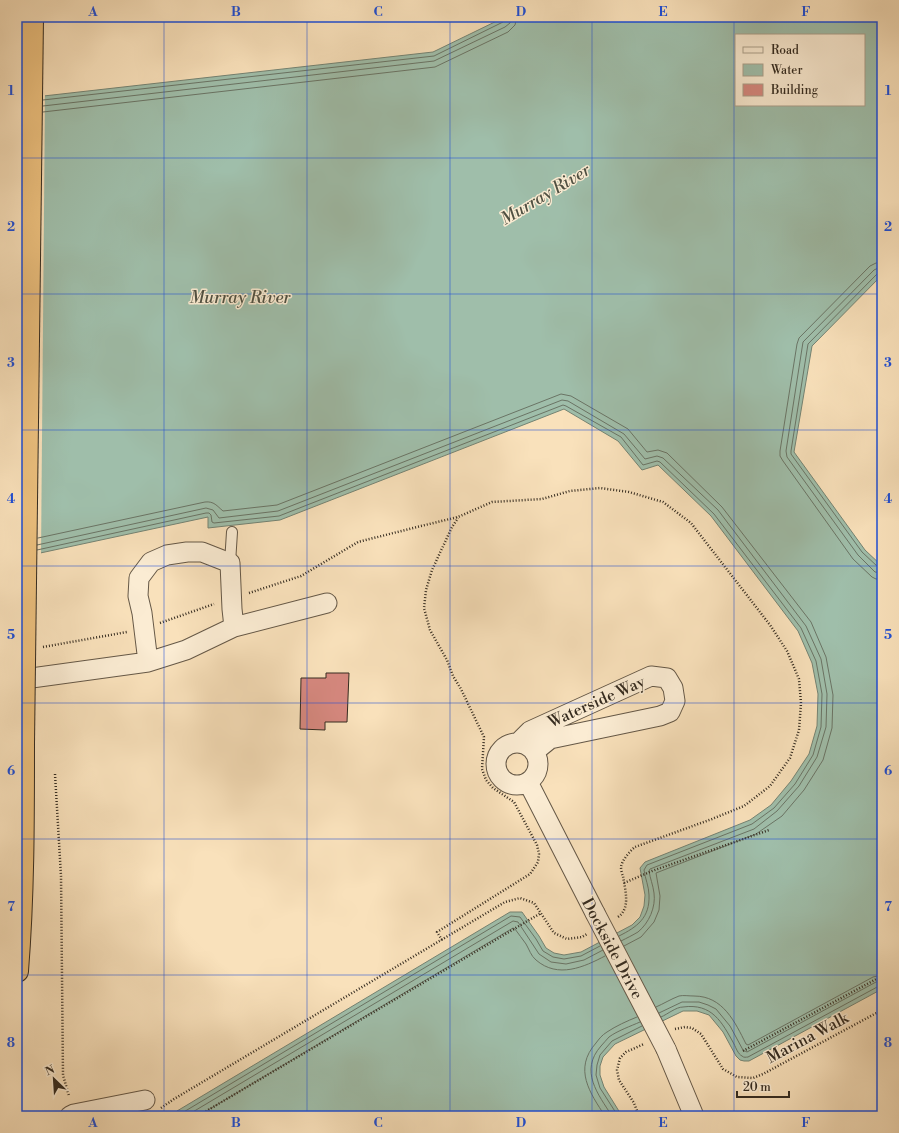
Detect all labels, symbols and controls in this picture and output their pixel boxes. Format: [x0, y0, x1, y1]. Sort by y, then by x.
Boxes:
text: A [87, 4, 98, 20]
text: B [231, 4, 241, 20]
text: C [373, 4, 383, 20]
text: D [516, 4, 526, 20]
text: E [658, 4, 668, 20]
text: F [801, 4, 811, 20]
legend [735, 34, 865, 106]
text: Road [771, 43, 799, 58]
text: Water [770, 63, 803, 78]
text: 1 [8, 83, 15, 99]
text: Building [770, 83, 819, 98]
text: 1 [885, 83, 892, 99]
water label: Murray River [497, 159, 595, 230]
text: 2 [7, 219, 15, 235]
text: 2 [884, 219, 892, 235]
water label: Murray River [189, 287, 291, 309]
text: 3 [7, 355, 15, 371]
text: 3 [884, 355, 892, 371]
text: 4 [7, 491, 16, 507]
text: 4 [884, 491, 893, 507]
text: 5 [7, 627, 15, 643]
text: 5 [884, 627, 892, 643]
street label: Waterside Way [544, 672, 648, 733]
text: 6 [7, 763, 15, 779]
text: 6 [884, 763, 892, 779]
street label: Dockside Drive [577, 894, 647, 1003]
text: 7 [7, 899, 15, 915]
text: 7 [884, 899, 892, 915]
street label: Marina Walk [763, 1007, 854, 1068]
text: 8 [7, 1035, 15, 1051]
text: 8 [884, 1035, 892, 1051]
north arrow [34, 1059, 74, 1099]
text: N [43, 1063, 57, 1079]
scale bar [737, 1073, 789, 1099]
text: 20 m [743, 1080, 771, 1095]
text: A [87, 1115, 98, 1131]
text: B [231, 1115, 241, 1131]
text: C [373, 1115, 383, 1131]
text: D [516, 1115, 526, 1131]
text: E [658, 1115, 668, 1131]
text: F [801, 1115, 811, 1131]

